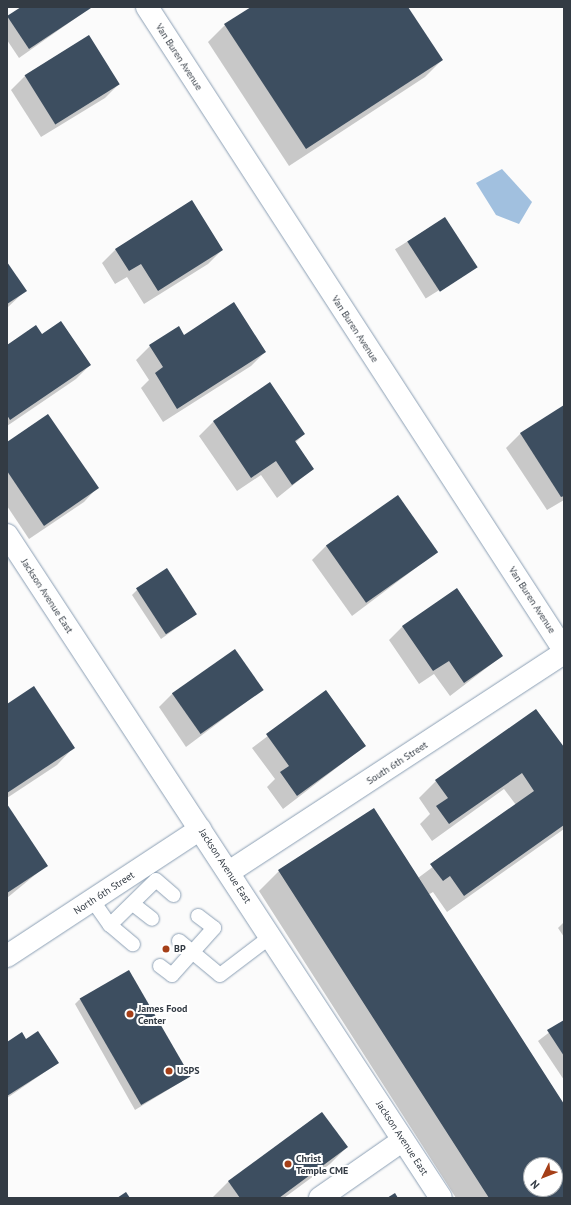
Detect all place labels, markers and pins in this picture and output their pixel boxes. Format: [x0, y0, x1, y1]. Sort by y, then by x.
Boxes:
place label: BP [174, 943, 186, 955]
marker: BP [161, 944, 171, 954]
place label: James Food Center [138, 1002, 187, 1026]
marker: James Food Center [125, 1009, 135, 1019]
place label: USPS [177, 1065, 200, 1077]
marker: USPS [164, 1066, 174, 1076]
place label: Christ Temple CME [296, 1152, 348, 1176]
marker: Christ Temple CME [283, 1159, 293, 1169]

